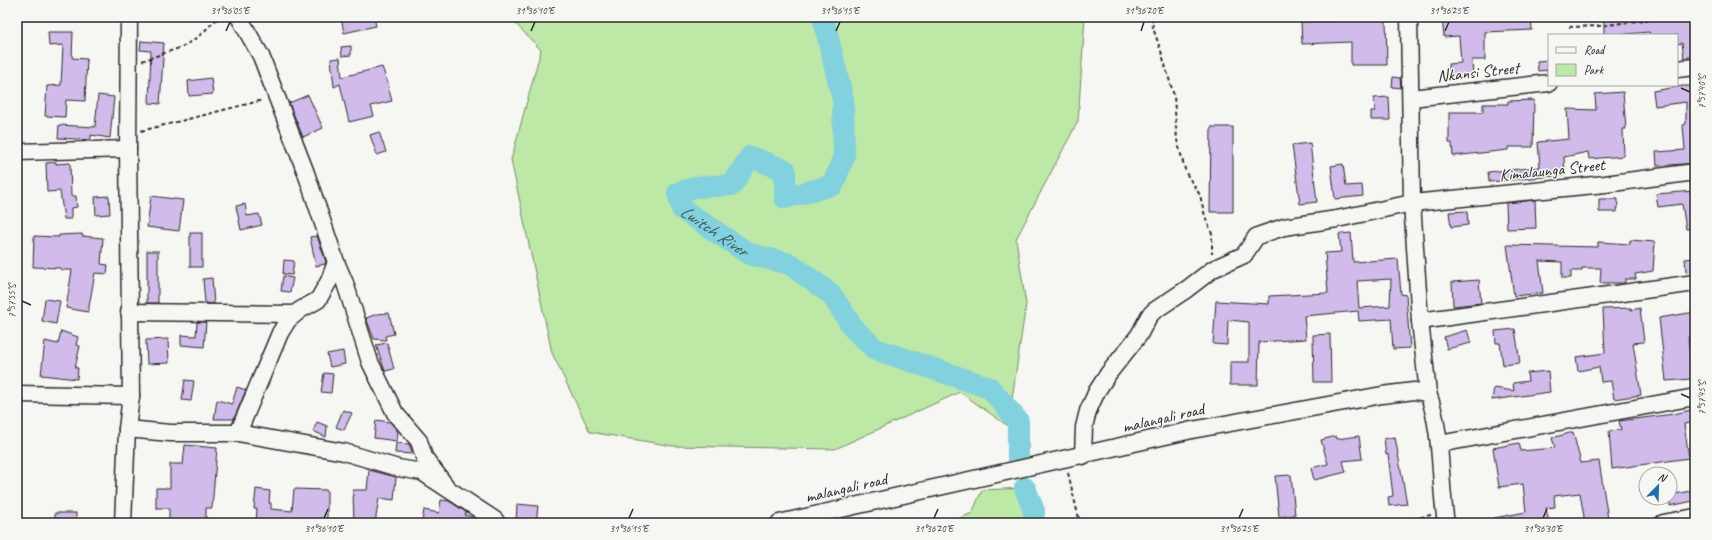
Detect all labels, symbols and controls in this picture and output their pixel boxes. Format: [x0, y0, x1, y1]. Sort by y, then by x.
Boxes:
text: 31°36'05"E [211, 4, 251, 17]
text: 31°36'10"E [516, 4, 556, 17]
text: 31°36'15"E [821, 4, 861, 17]
text: 31°36'20"E [1125, 4, 1165, 17]
text: 31°36'25"E [1430, 4, 1470, 17]
legend [1548, 34, 1678, 86]
text: Road [1584, 42, 1606, 58]
street label: Nkansi Street [1436, 57, 1522, 87]
text: Park [1584, 62, 1605, 78]
text: 7°57'40"S [1695, 73, 1708, 109]
street label: Kimalaunga Street [1498, 154, 1608, 186]
water label: Lwitch River [676, 200, 755, 263]
text: 7°57'55"S [5, 282, 18, 318]
text: 7°57'45"S [1695, 379, 1708, 415]
street label: malangali road [1120, 398, 1208, 438]
north arrow [1638, 466, 1678, 506]
street label: malangali road [803, 468, 891, 508]
text: N [1656, 469, 1670, 485]
text: 31°36'10"E [305, 522, 345, 535]
text: 31°36'15"E [610, 522, 650, 535]
text: 31°36'20"E [915, 522, 955, 535]
text: 31°36'25"E [1220, 522, 1260, 535]
text: 31°36'30"E [1524, 522, 1564, 535]

